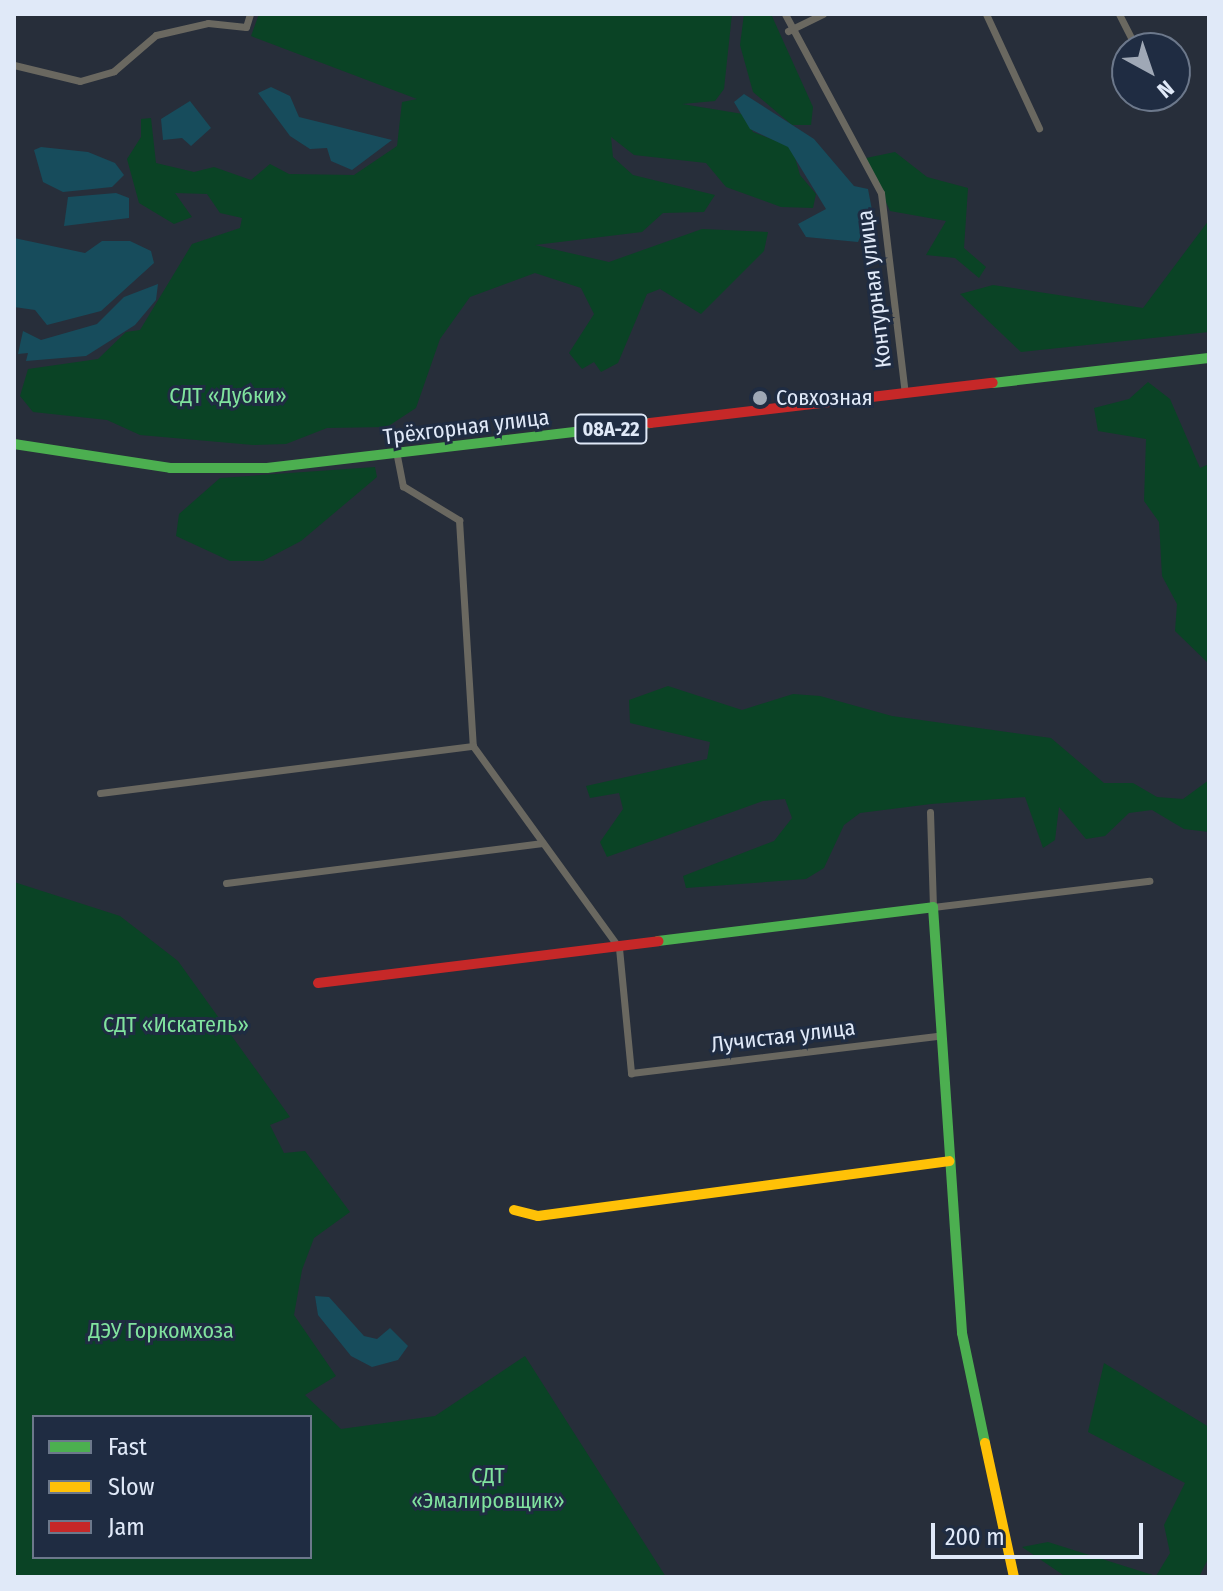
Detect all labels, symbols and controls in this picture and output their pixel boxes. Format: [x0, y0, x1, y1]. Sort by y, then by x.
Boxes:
north arrow [1111, 32, 1191, 112]
text: N [1152, 75, 1179, 104]
street label: Контурная улица [851, 209, 897, 369]
park label: СДТ «Дубки» [169, 383, 287, 409]
place label: Совхозная [776, 385, 873, 411]
marker: Совхозная [751, 389, 769, 407]
street label: Трёхгорная улица [381, 404, 551, 450]
road number: 08А-22 [573, 413, 649, 445]
park label: СДТ «Искатель» [103, 1012, 249, 1038]
street label: Лучистая улица [709, 1014, 857, 1058]
park label: ДЭУ Горкомхоза [88, 1318, 234, 1344]
legend [32, 1415, 312, 1559]
text: Fast [108, 1433, 147, 1461]
park label: СДТ «Эмалировщик» [411, 1462, 565, 1514]
text: Slow [108, 1473, 154, 1501]
scale bar [935, 1507, 1147, 1557]
text: Jam [108, 1513, 145, 1541]
text: 200 m [945, 1523, 1005, 1551]

